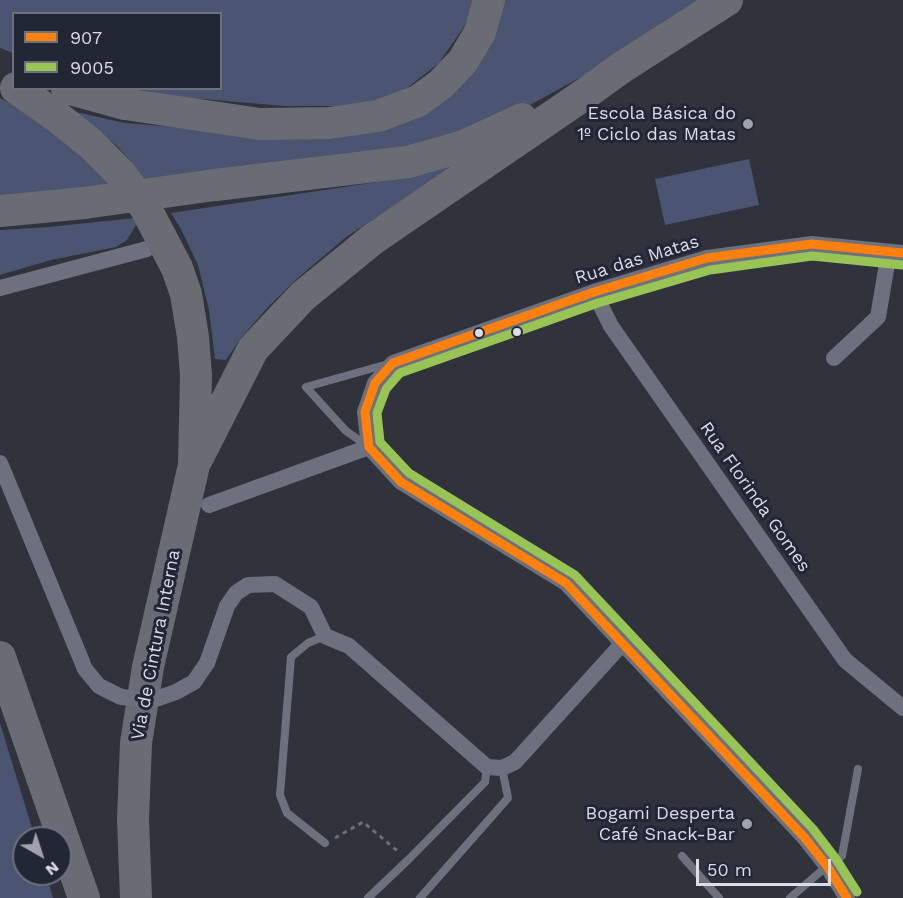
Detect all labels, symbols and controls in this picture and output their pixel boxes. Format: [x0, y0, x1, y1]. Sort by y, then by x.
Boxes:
legend [12, 12, 222, 90]
text: 907 [70, 27, 102, 48]
text: 9005 [70, 57, 114, 78]
place label: Escola Básica do 1º Ciclo das Matas [577, 103, 736, 146]
marker: Escola Básica do 1º Ciclo das Matas [741, 117, 755, 131]
street label: Rua das Matas [572, 231, 702, 289]
unlabelled marker [511, 326, 523, 338]
unlabelled marker [473, 327, 485, 339]
street label: Rua Florinda Gomes [695, 418, 815, 576]
street label: Via de Cintura Interna [127, 548, 185, 742]
place label: Bogami Desperta Café Snack-Bar [586, 803, 735, 846]
marker: Bogami Desperta Café Snack-Bar [740, 817, 754, 831]
north arrow [12, 826, 72, 886]
scale bar [699, 847, 834, 885]
text: N [42, 858, 63, 880]
text: 50 m [707, 859, 752, 880]

